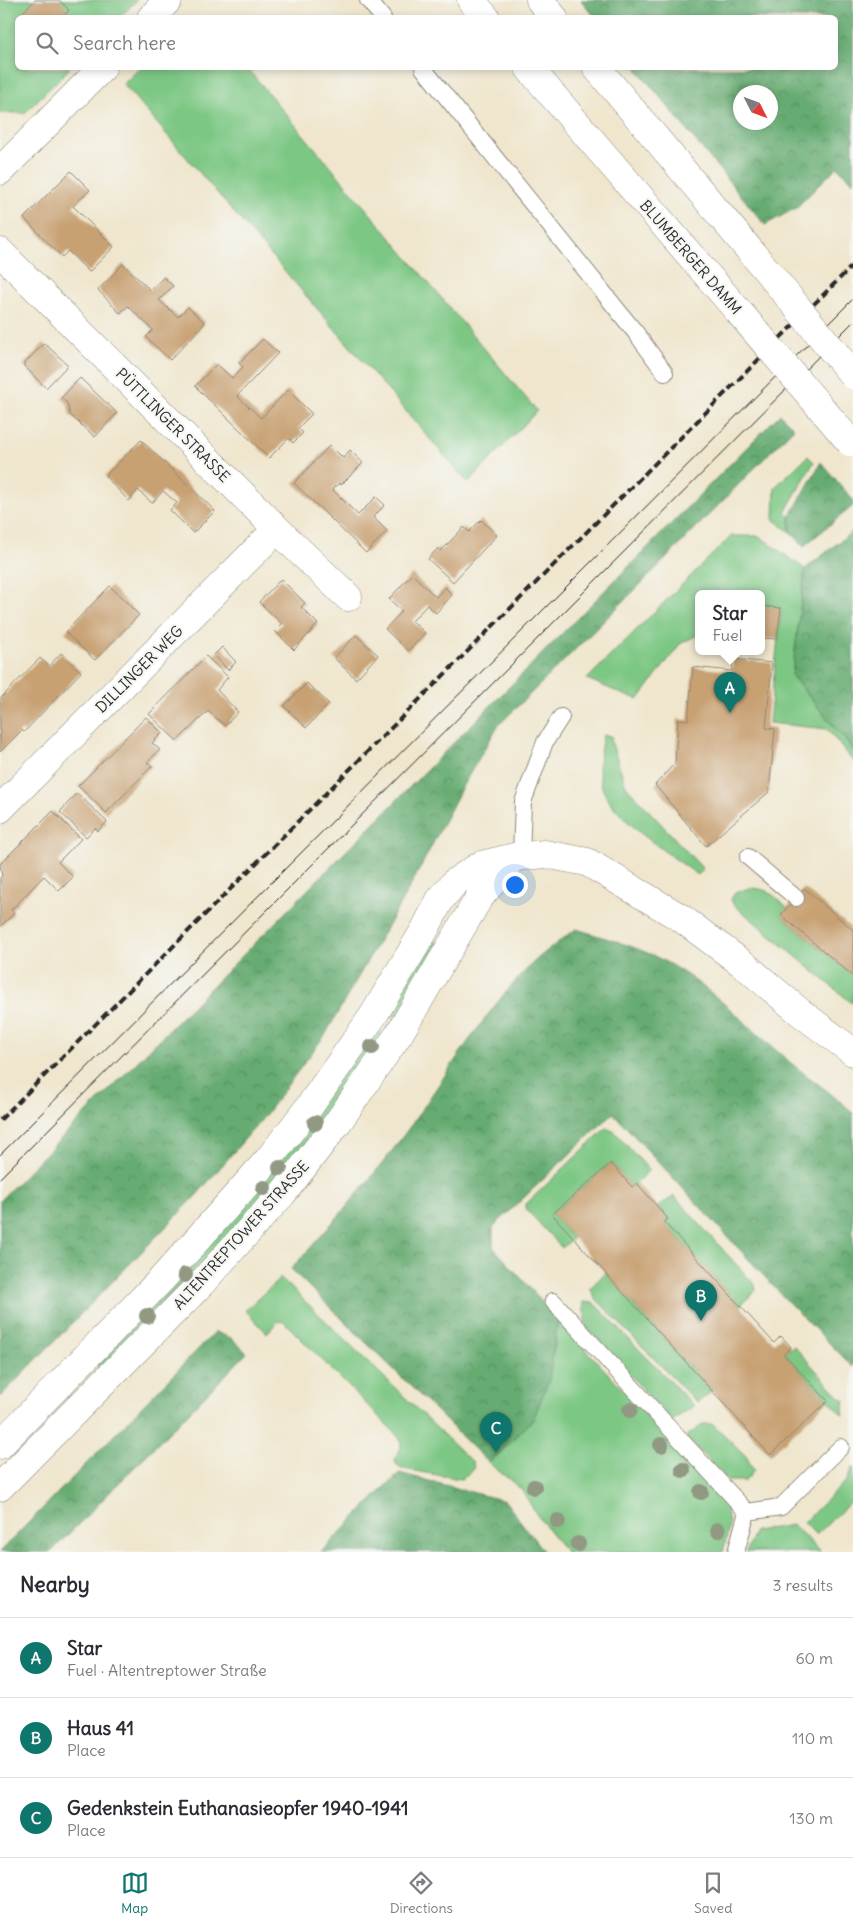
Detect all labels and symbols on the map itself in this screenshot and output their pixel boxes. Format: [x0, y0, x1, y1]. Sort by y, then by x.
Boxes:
north arrow [733, 85, 778, 130]
street label: BLUMBERGER DAMM [636, 196, 746, 318]
street label: PÜTTLINGER STRASSE [112, 364, 234, 486]
street label: DILLINGER WEG [91, 621, 187, 717]
pin: A [714, 672, 746, 713]
your location [502, 872, 528, 898]
street label: ALTENTREPTOWER STRASSE [169, 1156, 313, 1313]
pin: B [685, 1280, 717, 1321]
pin: C [480, 1412, 512, 1453]

